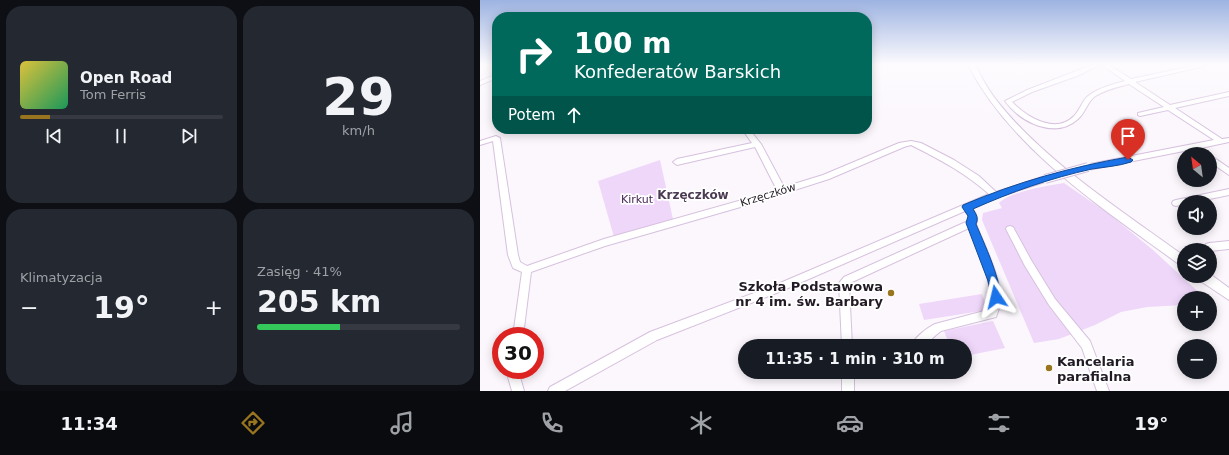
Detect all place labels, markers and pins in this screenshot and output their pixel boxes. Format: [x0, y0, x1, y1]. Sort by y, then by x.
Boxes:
pin [1111, 119, 1145, 160]
place label: Szkoła Podstawowa nr 4 im. św. Barbary [735, 279, 884, 309]
marker: Szkoła Podstawowa nr 4 im. św. Barbary [886, 288, 896, 298]
place label: Kancelaria parafialna [1057, 354, 1135, 384]
marker: Kancelaria parafialna [1044, 363, 1054, 373]

